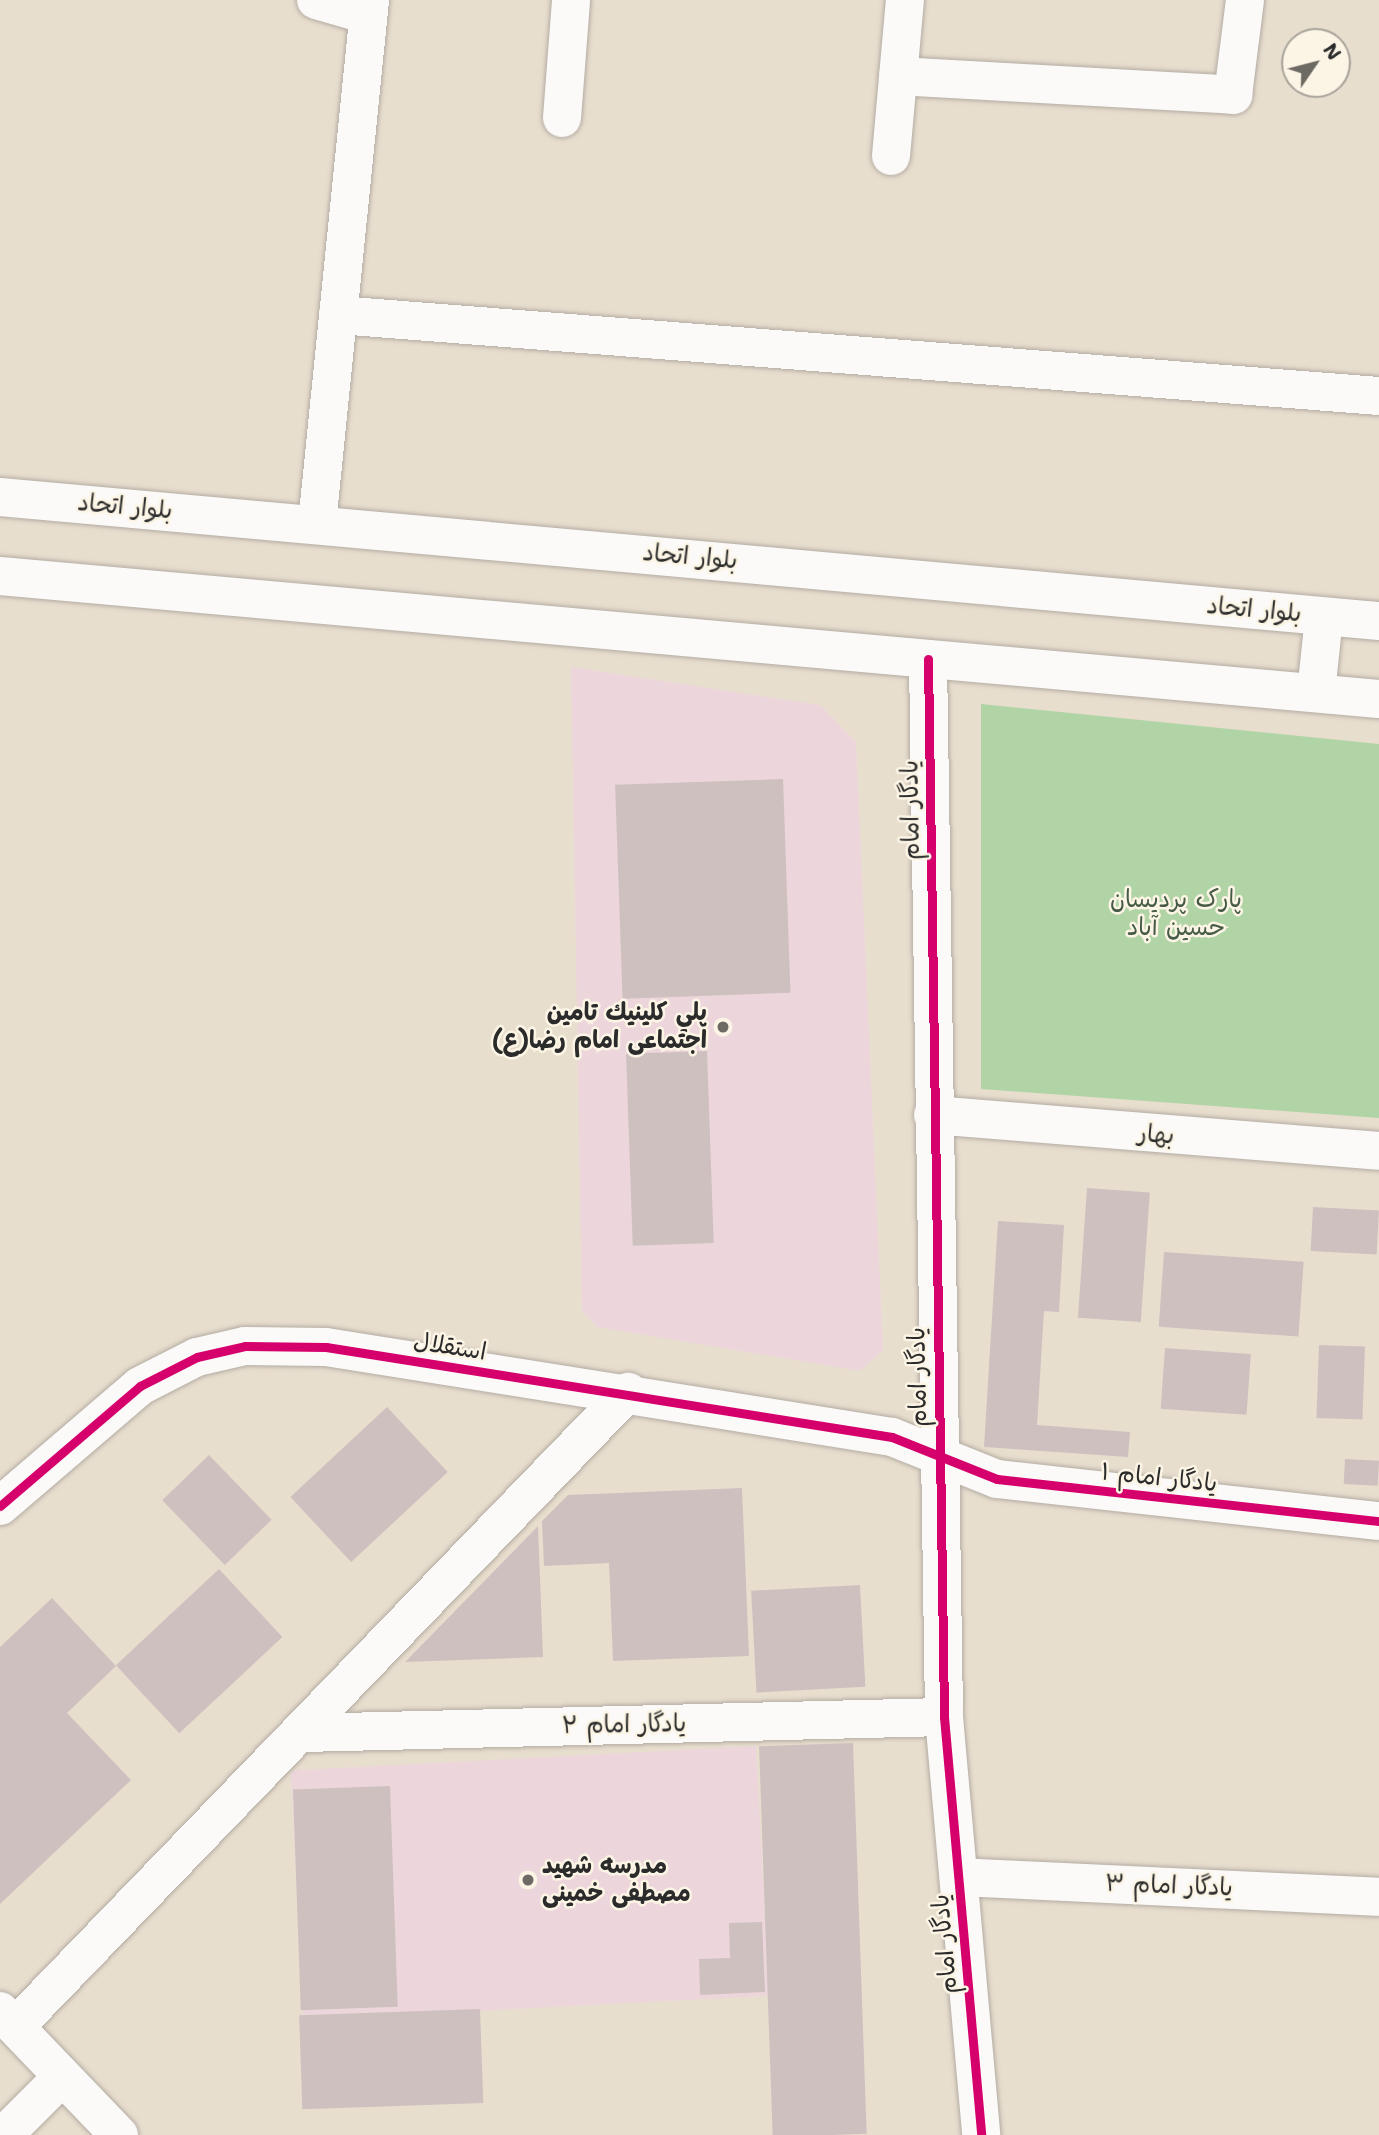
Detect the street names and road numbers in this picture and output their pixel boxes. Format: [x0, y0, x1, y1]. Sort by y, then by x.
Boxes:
street label: بلوار اتحاد [76, 489, 174, 525]
street label: بلوار اتحاد [641, 539, 739, 575]
street label: بلوار اتحاد [1205, 592, 1303, 628]
street label: یادگار امام [896, 760, 926, 860]
street label: بهار [1137, 1119, 1175, 1151]
street label: استقلال [411, 1327, 489, 1367]
street label: یادگار امام [903, 1327, 933, 1427]
street label: یادگار امام ۱ [1099, 1458, 1219, 1498]
street label: یادگار امام ۲ [562, 1710, 686, 1740]
street label: یادگار امام ۳ [1105, 1869, 1233, 1903]
street label: یادگار امام [926, 1893, 964, 1995]

